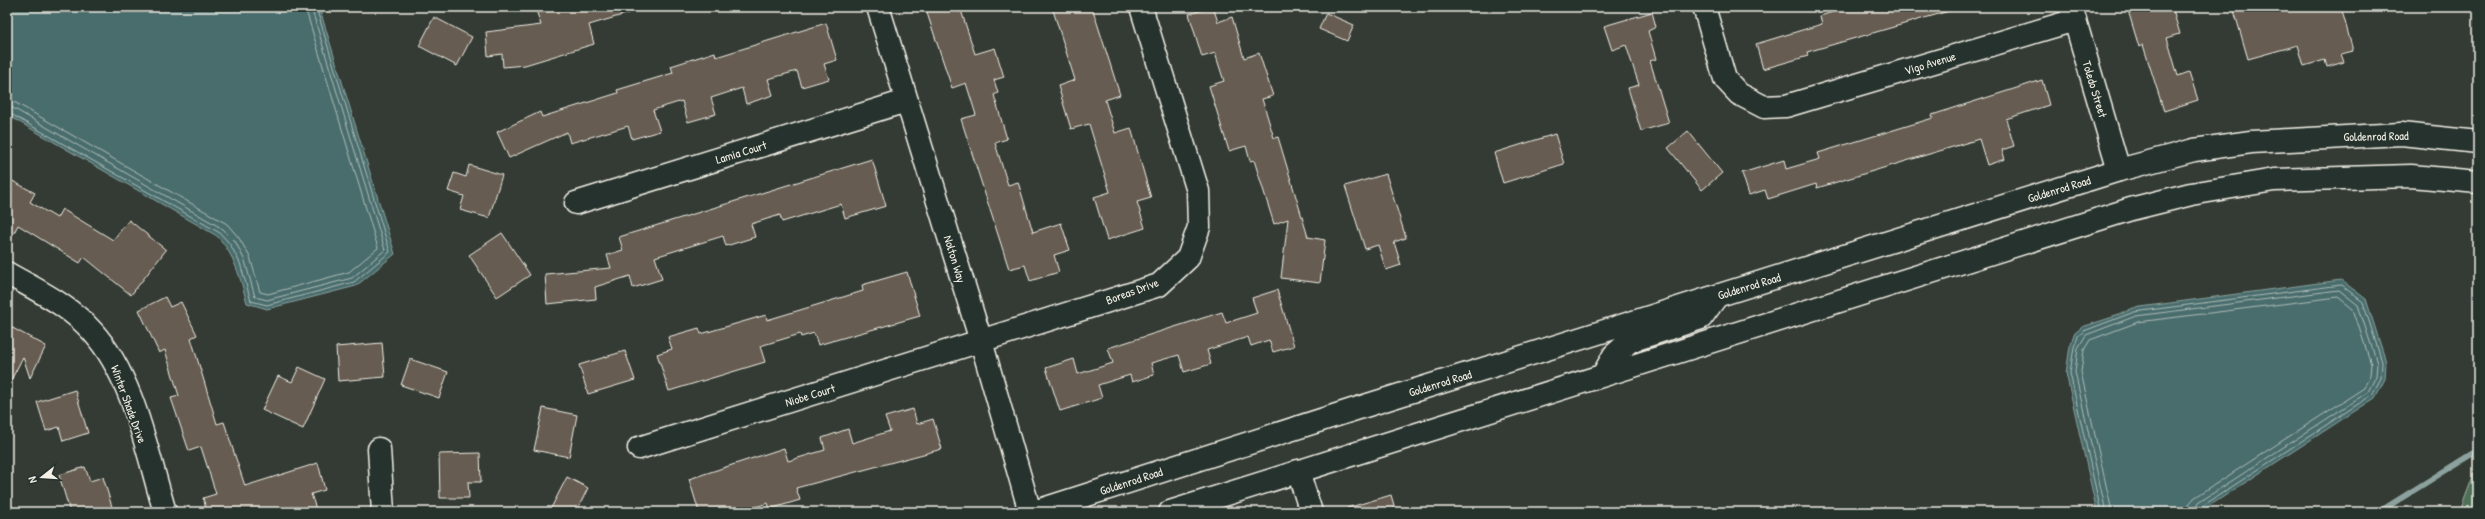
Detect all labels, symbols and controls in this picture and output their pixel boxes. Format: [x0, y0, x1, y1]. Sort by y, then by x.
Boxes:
street label: Vigo Avenue [1902, 47, 1958, 79]
street label: Toledo Street [2078, 58, 2112, 120]
street label: Goldenrod Road [2343, 127, 2409, 145]
street label: Lamia Court [713, 136, 769, 168]
street label: Goldenrod Road [2025, 171, 2093, 207]
street label: Nolton Way [940, 233, 970, 285]
street label: Goldenrod Road [1715, 268, 1783, 304]
street label: Boreas Drive [1103, 274, 1161, 308]
street label: Winter Shade Drive [107, 363, 151, 446]
street label: Goldenrod Road [1406, 365, 1474, 401]
street label: Niobe Court [783, 379, 838, 411]
north arrow [22, 457, 62, 497]
street label: Goldenrod Road [1097, 463, 1165, 499]
text: N [25, 475, 40, 485]

